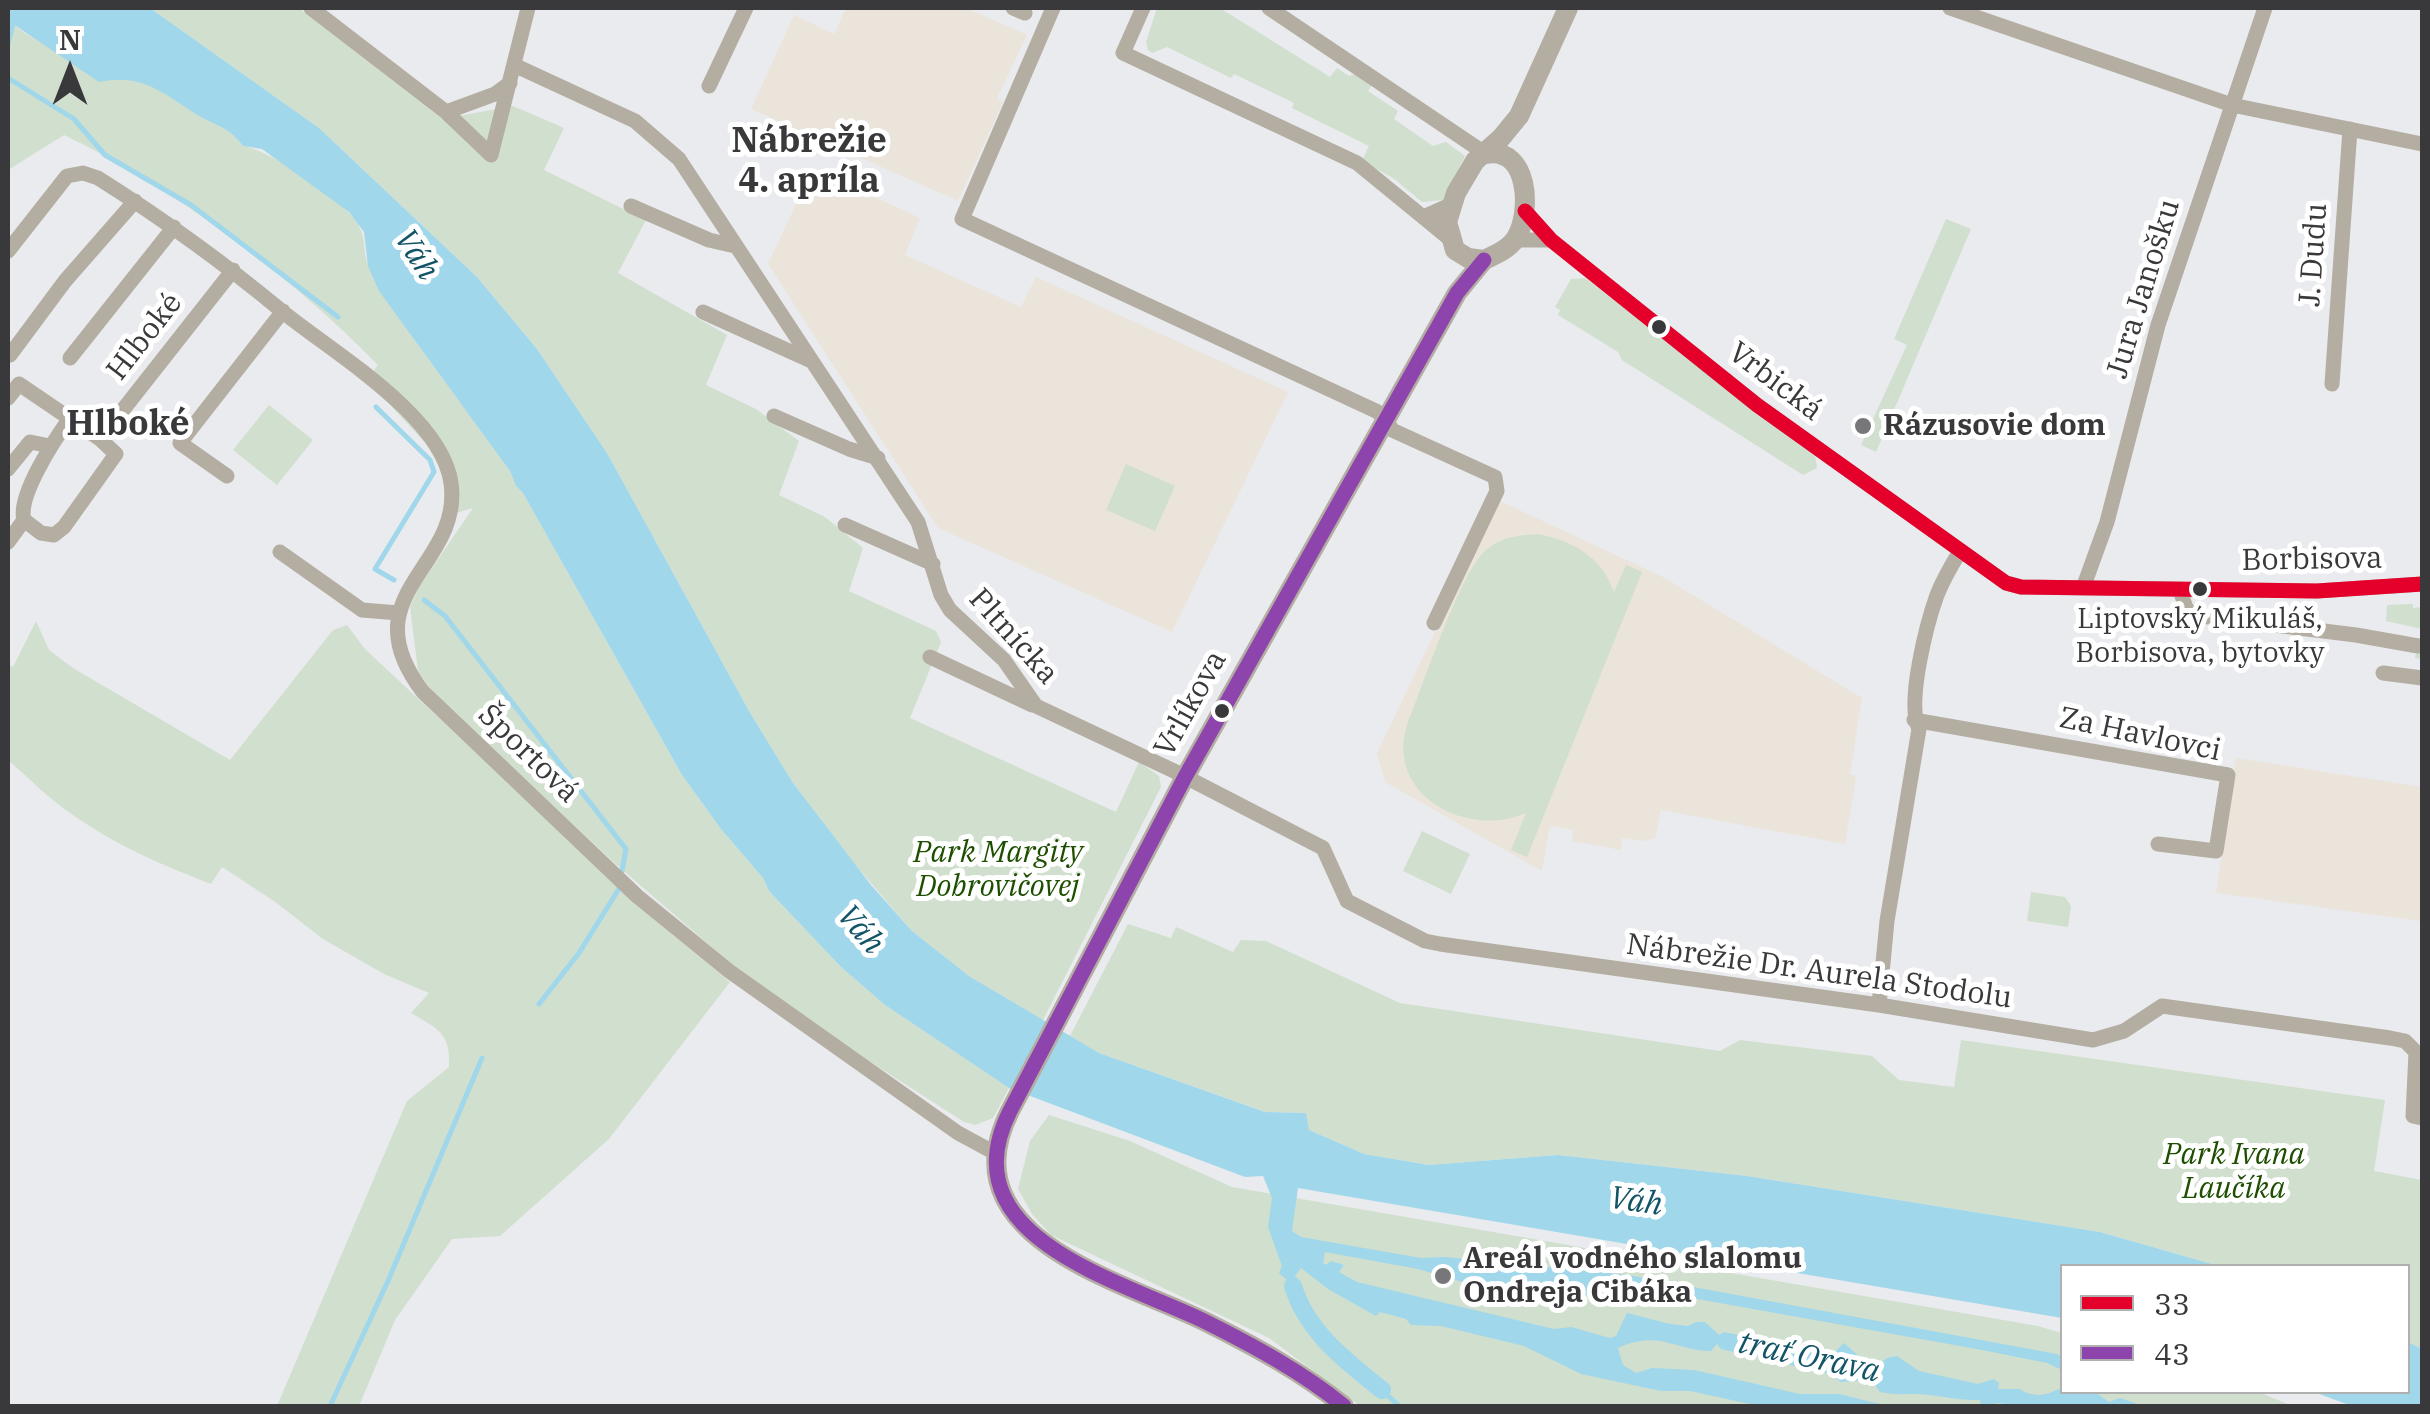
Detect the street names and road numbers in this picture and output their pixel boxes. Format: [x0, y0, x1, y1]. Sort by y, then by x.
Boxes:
street label: Jura Janošku [2100, 195, 2188, 383]
street label: J. Dudu [2292, 202, 2336, 308]
street label: Hlboké [100, 286, 190, 388]
street label: Vrbická [1721, 335, 1829, 429]
street label: Borbisova [2241, 541, 2383, 579]
street label: Pltnícka [961, 582, 1065, 692]
street label: Vrlíkova [1147, 645, 1235, 763]
street label: Športová [470, 697, 586, 811]
street label: Za Havlovci [2056, 700, 2224, 770]
street label: Nábrežie Dr. Aurela Stodolu [1624, 927, 2014, 1017]

